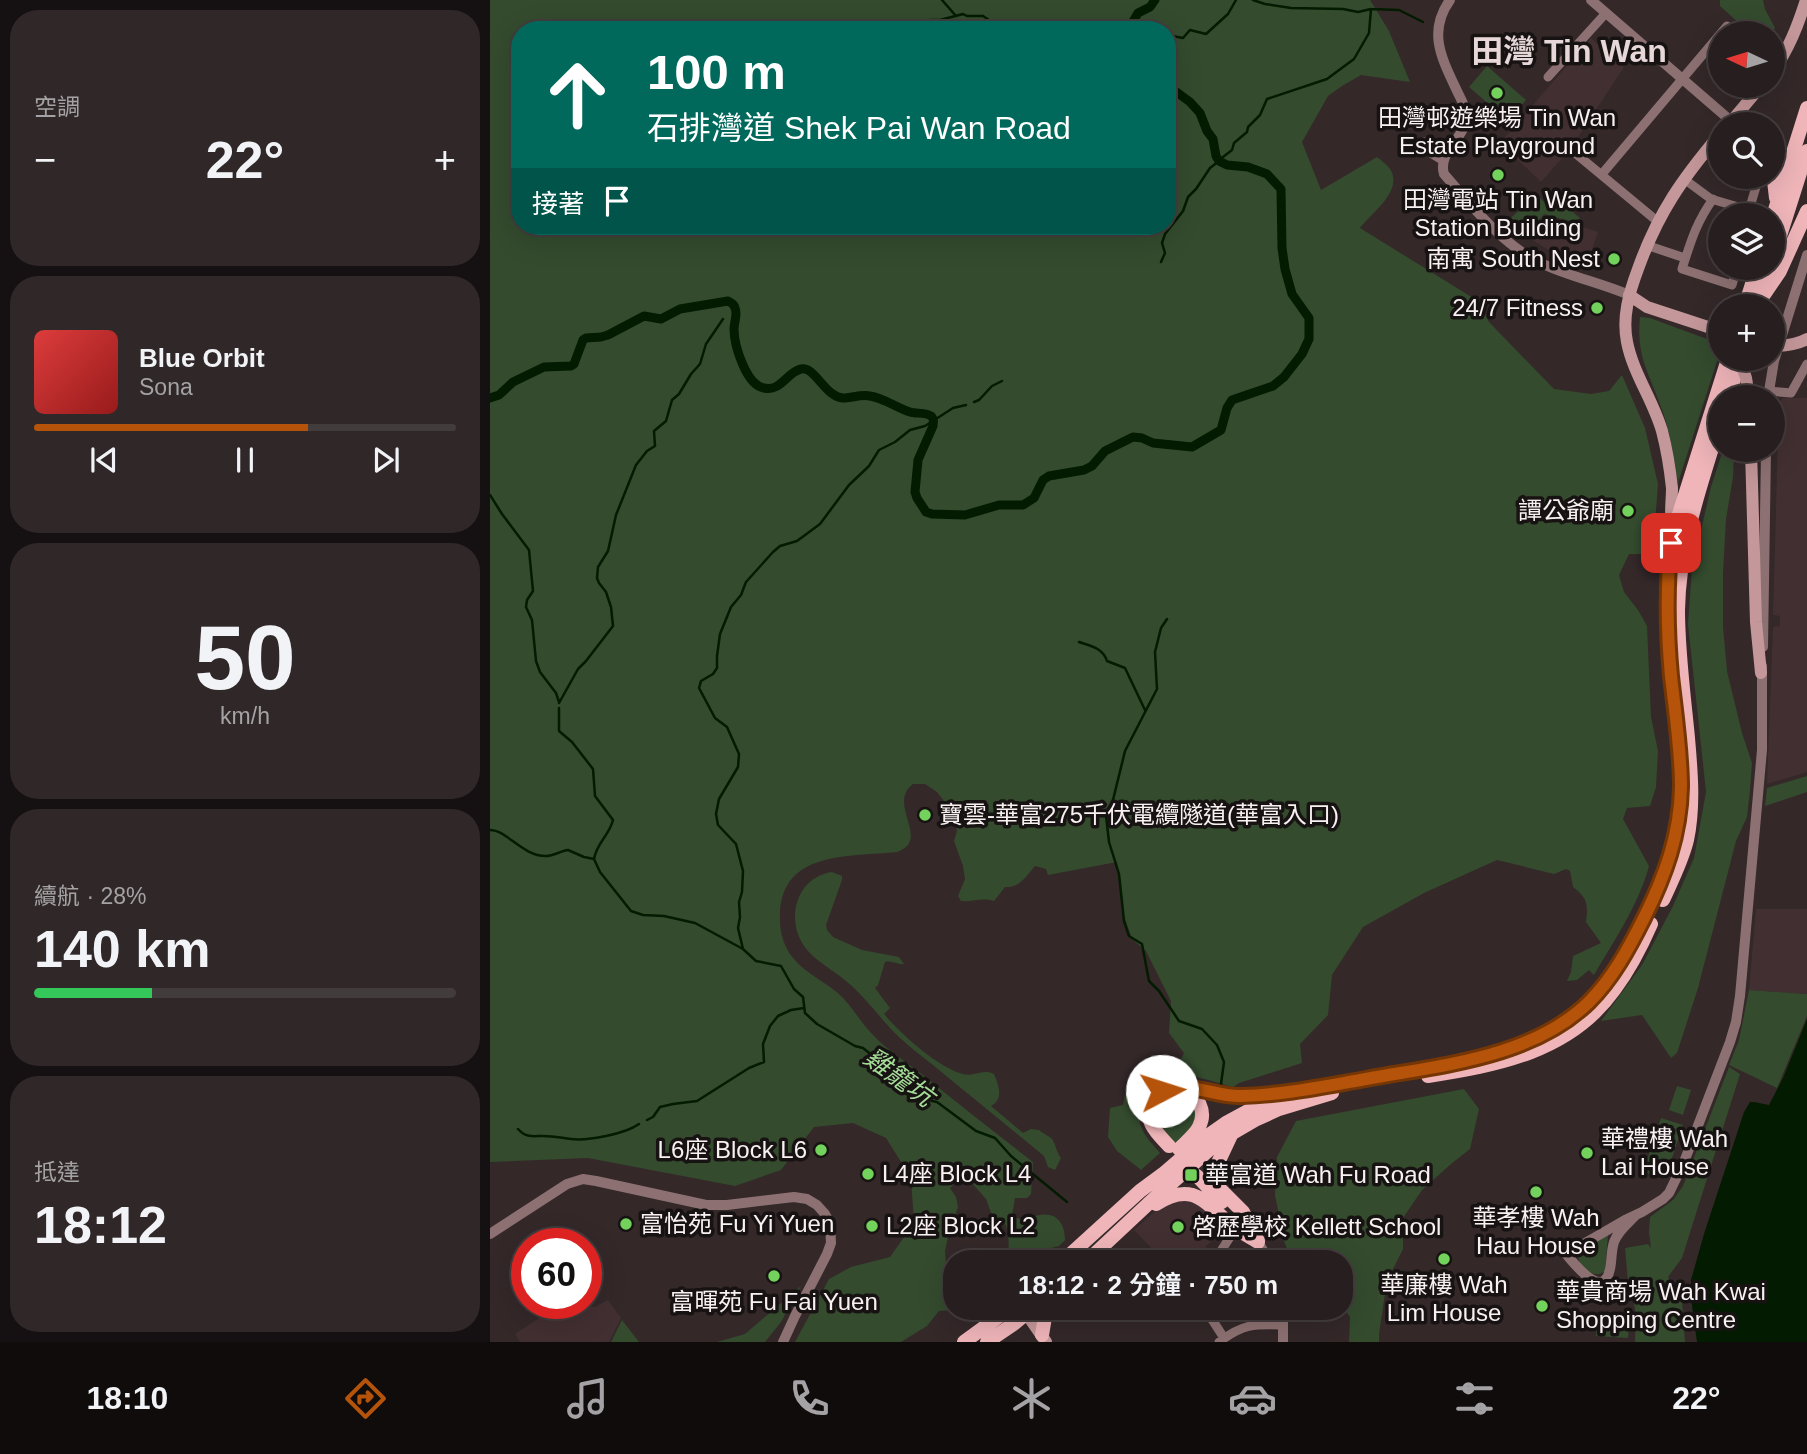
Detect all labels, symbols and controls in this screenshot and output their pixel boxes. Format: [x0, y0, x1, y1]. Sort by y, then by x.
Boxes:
north arrow [1708, 21, 1785, 98]
map controls [1708, 21, 1785, 462]
district label: 田灣 Tin Wan [1471, 33, 1667, 69]
text: 100 m [647, 45, 786, 99]
icon: ahead [532, 49, 623, 140]
marker: 田灣邨遊樂場 Tin Wan Estate Playground [1489, 85, 1505, 101]
text: 空調 [34, 94, 80, 120]
place label: 田灣邨遊樂場 Tin Wan Estate Playground [1378, 104, 1616, 159]
text: 石排灣道 Shek Pai Wan Road [647, 110, 1071, 146]
button: search [1708, 112, 1785, 189]
text: 22° [206, 131, 284, 189]
text: − [34, 139, 56, 181]
text: + [434, 139, 456, 181]
marker: 田灣電站 Tin Wan Station Building [1490, 167, 1506, 183]
icon: arrive [598, 182, 636, 220]
place label: 田灣電站 Tin Wan Station Building [1403, 186, 1593, 241]
text: 接著 [532, 189, 584, 219]
button: layers [1708, 203, 1785, 280]
place label: 南寓 South Nest [1427, 245, 1600, 272]
marker: 南寓 South Nest [1606, 251, 1622, 267]
place label: 24/7 Fitness [1452, 294, 1583, 321]
button: + [1708, 294, 1785, 371]
marker: 24/7 Fitness [1589, 300, 1605, 316]
text: Blue Orbit [139, 343, 265, 373]
text: Sona [139, 374, 193, 400]
button: − [1708, 385, 1785, 462]
icon: previous [85, 441, 123, 479]
icon: pause [226, 441, 264, 479]
icon: next [367, 441, 405, 479]
place label: 譚公爺廟 [1518, 497, 1614, 524]
marker: 譚公爺廟 [1620, 503, 1636, 519]
pin [1641, 513, 1701, 573]
icon: arrive [1652, 524, 1690, 562]
text: 50 [194, 607, 296, 708]
text: km/h [220, 703, 270, 729]
place label: 寶雲-華富275千伏電纜隧道(華富入口) [939, 801, 1339, 828]
marker: 寶雲-華富275千伏電纜隧道(華富入口) [917, 807, 933, 823]
text: 續航 · 28% [34, 883, 146, 909]
text: 140 km [34, 920, 210, 978]
water label: 雞籠坑 [859, 1042, 943, 1114]
position arrow [1125, 1054, 1199, 1128]
place label: 華禮樓 Wah Lai House [1601, 1125, 1728, 1180]
place label: L6座 Block L6 [658, 1136, 807, 1163]
marker: L6座 Block L6 [813, 1142, 829, 1158]
marker: 華禮樓 Wah Lai House [1579, 1145, 1595, 1161]
text: 抵達 [34, 1159, 80, 1185]
place label: L4座 Block L4 [882, 1160, 1031, 1187]
place label: 華富道 Wah Fu Road [1205, 1161, 1431, 1188]
marker: L4座 Block L4 [860, 1166, 876, 1182]
marker: 華富道 Wah Fu Road [1183, 1167, 1199, 1183]
marker: 華孝樓 Wah Hau House [1528, 1184, 1544, 1200]
text: 18:12 [34, 1196, 167, 1254]
place label: 華孝樓 Wah Hau House [1472, 1204, 1600, 1259]
place label: 富怡苑 Fu Yi Yuen [640, 1210, 834, 1237]
place label: L2座 Block L2 [886, 1212, 1035, 1239]
place label: 啓歷學校 Kellett School [1192, 1213, 1441, 1240]
marker: 富怡苑 Fu Yi Yuen [618, 1216, 634, 1232]
marker: L2座 Block L2 [864, 1218, 880, 1234]
marker: 啓歷學校 Kellett School [1170, 1219, 1186, 1235]
speed limit sign: 60 [511, 1228, 602, 1319]
marker: 華廉樓 Wah Lim House [1436, 1251, 1452, 1267]
marker: 富暉苑 Fu Fai Yuen [766, 1268, 782, 1284]
text: 18:12 · 2 分鐘 · 750 m [1018, 1270, 1278, 1300]
place label: 華廉樓 Wah Lim House [1380, 1271, 1508, 1326]
place label: 華貴商場 Wah Kwai Shopping Centre [1556, 1278, 1766, 1333]
place label: 富暉苑 Fu Fai Yuen [670, 1288, 878, 1315]
marker: 華貴商場 Wah Kwai Shopping Centre [1534, 1298, 1550, 1314]
icon: directions [341, 1374, 390, 1423]
icon: music [563, 1374, 612, 1423]
icon: phone [785, 1374, 834, 1423]
icon: climate [1007, 1374, 1056, 1423]
icon: car [1228, 1374, 1277, 1423]
icon: filters [1450, 1374, 1499, 1423]
text: 18:10 [86, 1380, 168, 1416]
text: 22° [1672, 1380, 1721, 1416]

